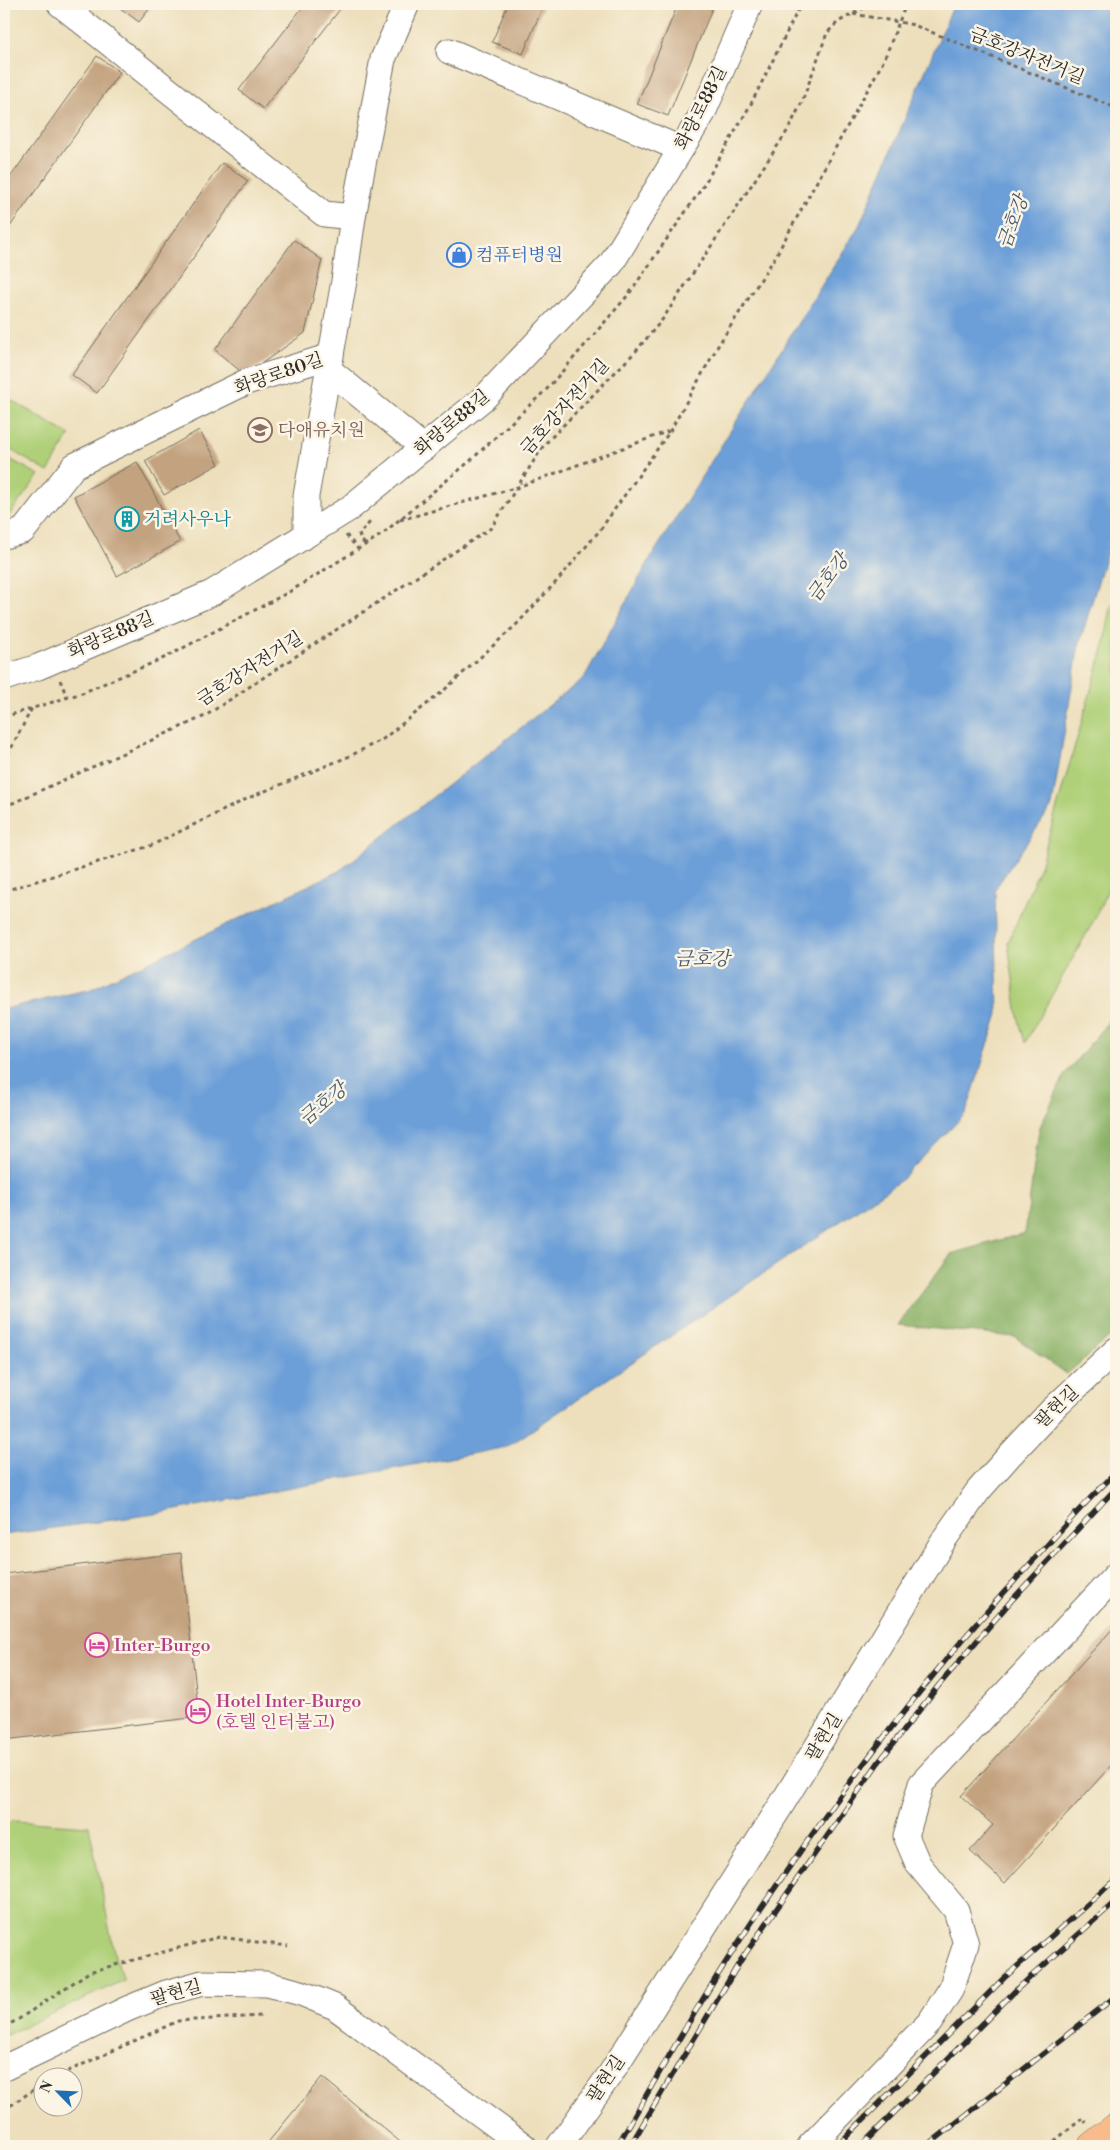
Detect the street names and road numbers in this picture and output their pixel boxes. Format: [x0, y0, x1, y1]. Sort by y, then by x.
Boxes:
street label: 금호강자전거길 [966, 23, 1088, 89]
street label: 화랑로88길 [670, 62, 732, 154]
street label: 화랑로80길 [232, 348, 326, 400]
street label: 금호강자전거길 [516, 354, 614, 460]
street label: 화랑로88길 [410, 385, 494, 461]
street label: 화랑로88길 [64, 607, 158, 663]
street label: 금호강자전거길 [193, 626, 307, 712]
street label: 팔현길 [1030, 1381, 1084, 1433]
street label: 팔현길 [801, 1709, 847, 1765]
street label: 팔현길 [148, 1975, 204, 2011]
street label: 팔현길 [582, 2051, 630, 2107]

